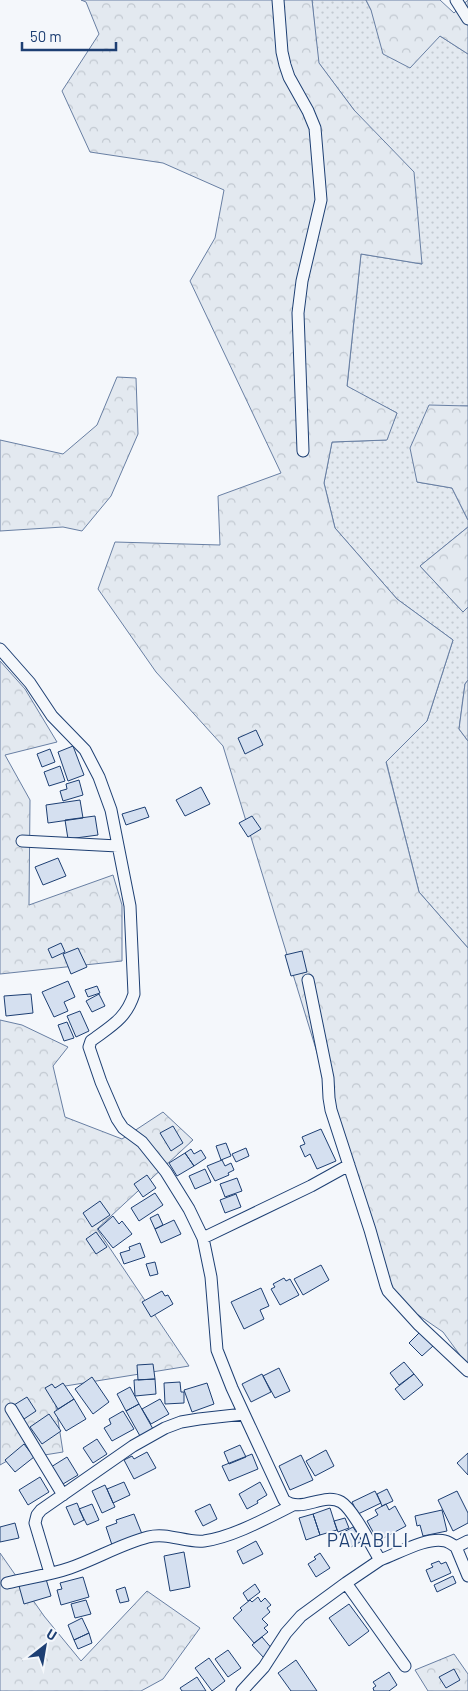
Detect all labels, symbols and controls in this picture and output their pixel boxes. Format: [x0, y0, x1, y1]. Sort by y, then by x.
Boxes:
scale bar [22, 20, 116, 52]
text: 50 m [30, 27, 62, 45]
district label: PAYABILI [327, 1528, 409, 1551]
north arrow [20, 1621, 70, 1671]
text: U [44, 1625, 60, 1644]

